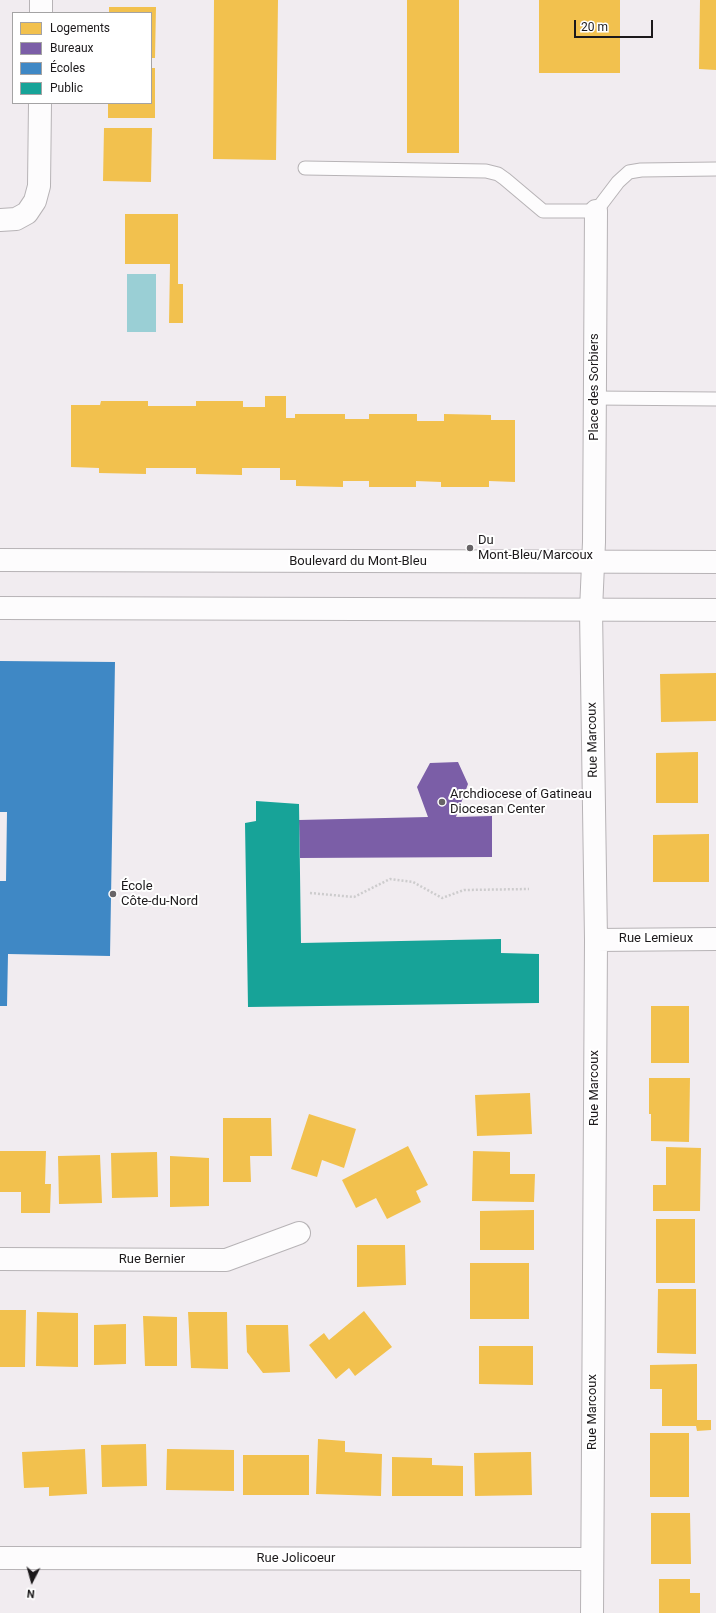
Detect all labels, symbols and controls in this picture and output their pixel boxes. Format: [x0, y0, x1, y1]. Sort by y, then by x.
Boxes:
legend [12, 12, 152, 104]
scale bar [576, 12, 655, 38]
text: 20 m [581, 20, 608, 34]
text: Logements [50, 21, 110, 35]
text: Bureaux [50, 41, 94, 55]
text: Écoles [50, 61, 85, 75]
text: Public [50, 81, 83, 95]
street label: Place des Sorbiers [587, 333, 603, 441]
place label: Du Mont-Bleu/Marcoux [478, 533, 593, 564]
marker: Du Mont-Bleu/Marcoux [465, 543, 475, 553]
street label: Boulevard du Mont-Bleu [289, 554, 427, 570]
street label: Rue Marcoux [585, 702, 601, 778]
place label: Archdiocese of Gatineau Diocesan Center [450, 787, 592, 818]
marker: Archdiocese of Gatineau Diocesan Center [437, 797, 447, 807]
place label: École Côte-du-Nord [121, 879, 198, 910]
marker: École Côte-du-Nord [108, 889, 118, 899]
street label: Rue Lemieux [619, 931, 693, 947]
street label: Rue Marcoux [587, 1050, 603, 1126]
street label: Rue Bernier [119, 1252, 185, 1268]
street label: Rue Marcoux [585, 1374, 601, 1450]
street label: Rue Jolicoeur [257, 1551, 335, 1567]
north arrow [12, 1561, 52, 1601]
text: N [26, 1587, 35, 1600]

